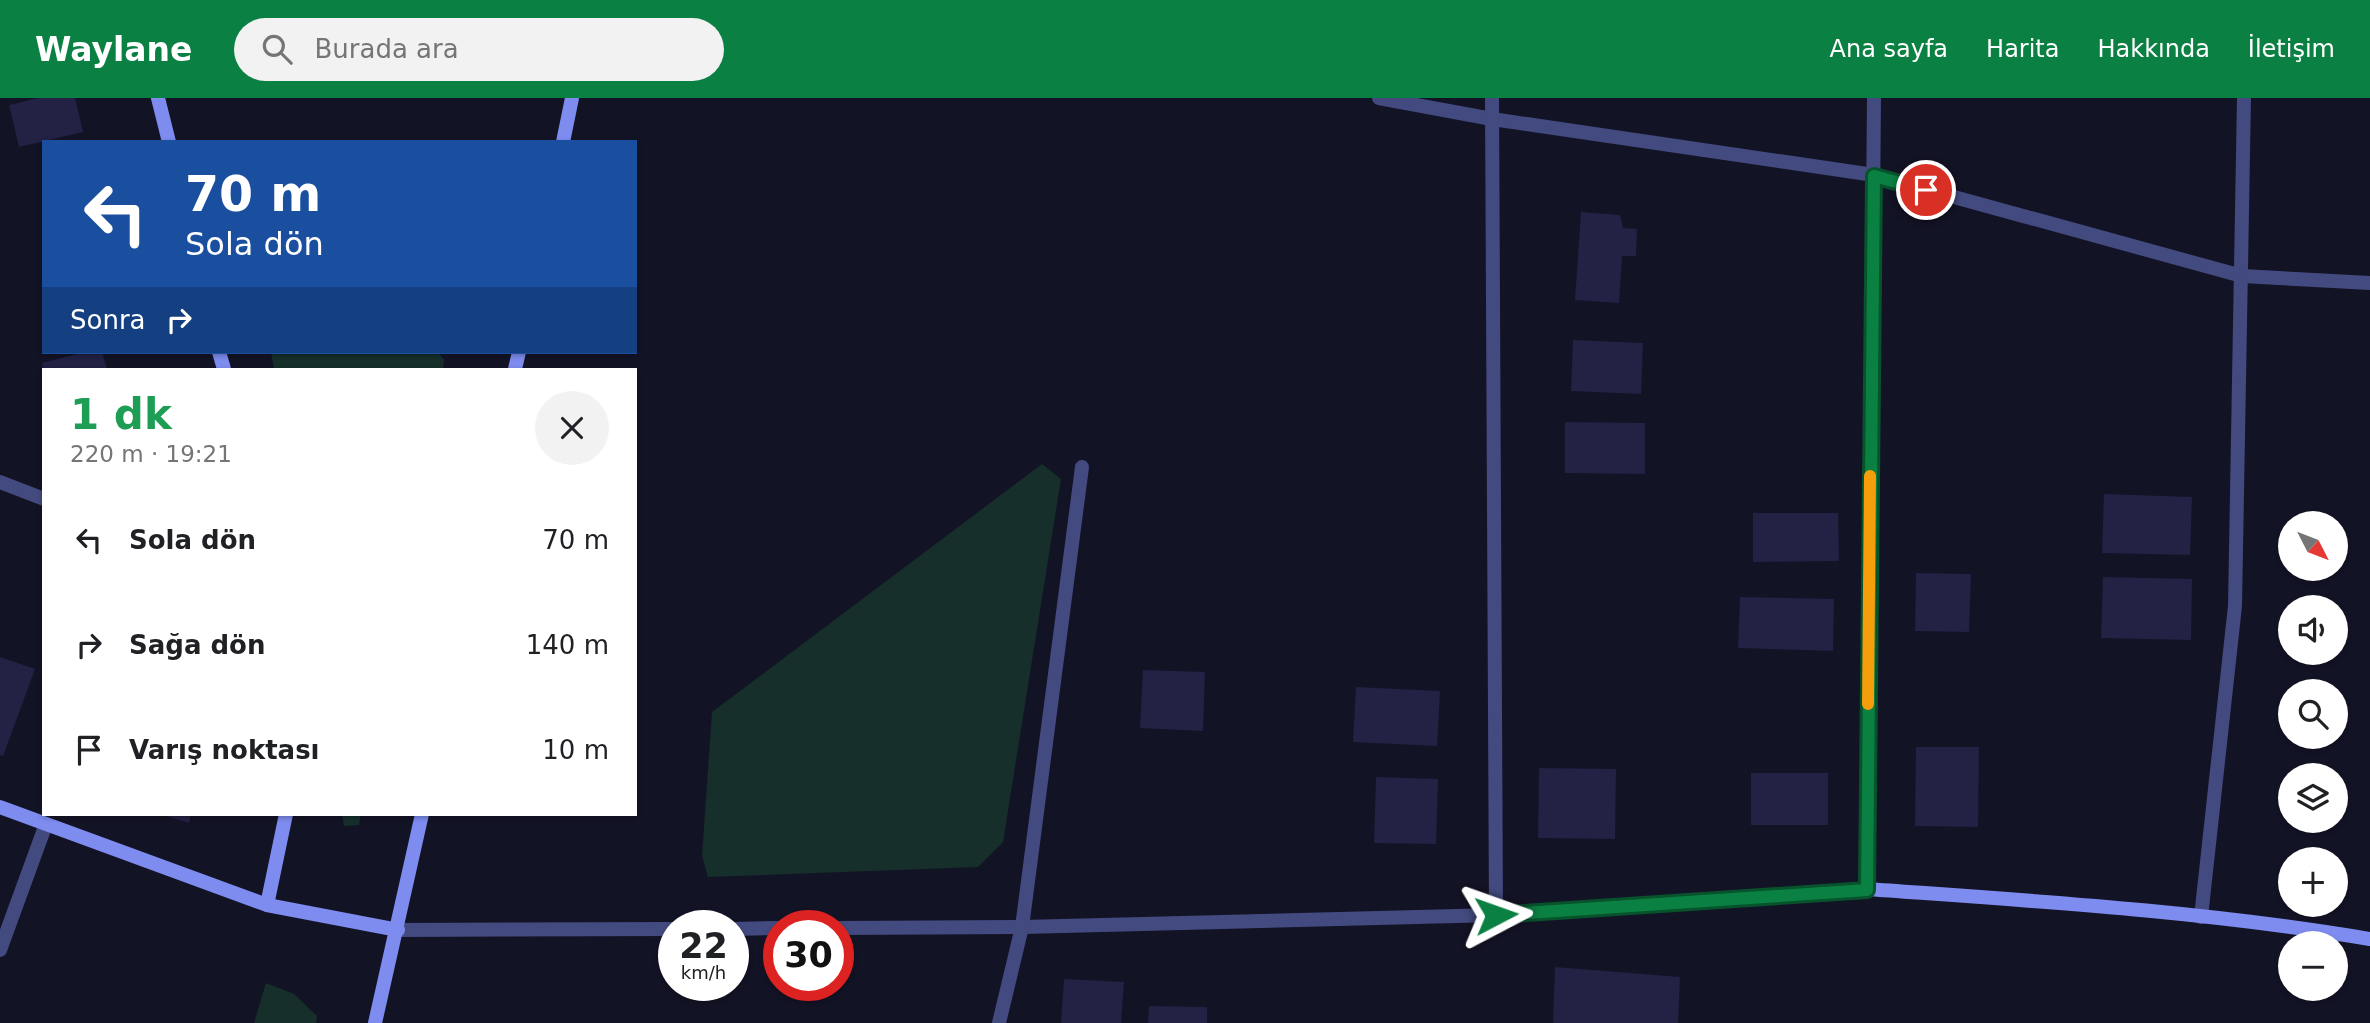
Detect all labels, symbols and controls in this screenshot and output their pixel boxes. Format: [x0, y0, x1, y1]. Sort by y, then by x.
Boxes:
search box [234, 18, 724, 81]
text: Waylane [35, 30, 192, 69]
icon: search [258, 30, 296, 68]
text: Burada ara [314, 34, 459, 64]
text: Ana sayfa [1830, 35, 1948, 63]
text: Harita [1986, 35, 2059, 63]
text: Hakkında [2097, 35, 2210, 63]
text: İletişim [2248, 35, 2335, 63]
pin [1896, 160, 1956, 220]
text: 70 m [185, 166, 321, 223]
icon: left [70, 168, 161, 259]
icon: arrive [1907, 171, 1945, 209]
text: Sola dön [185, 225, 324, 263]
icon: right [160, 301, 198, 339]
text: Sonra [70, 305, 146, 335]
text: 1 dk [70, 390, 172, 439]
button: close [535, 391, 609, 465]
text: 220 m · 19:21 [70, 441, 232, 467]
north arrow [2278, 511, 2348, 581]
map controls [2278, 511, 2348, 1001]
icon: left [70, 521, 108, 559]
text: Sola dön [129, 525, 256, 555]
text: 70 m [542, 525, 609, 555]
button: sound [2278, 595, 2348, 665]
icon: right [70, 626, 108, 664]
text: Sağa dön [129, 630, 265, 660]
text: 140 m [526, 630, 609, 660]
button: search [2278, 679, 2348, 749]
icon: arrive [70, 731, 108, 769]
text: Varış noktası [129, 735, 320, 765]
text: 10 m [542, 735, 609, 765]
button: layers [2278, 763, 2348, 833]
button: + [2278, 847, 2348, 917]
position arrow [1459, 878, 1533, 952]
speed limit sign: 30 [763, 910, 854, 1001]
text: 22 [679, 926, 728, 966]
button: − [2278, 931, 2348, 1001]
text: km/h [681, 962, 726, 983]

